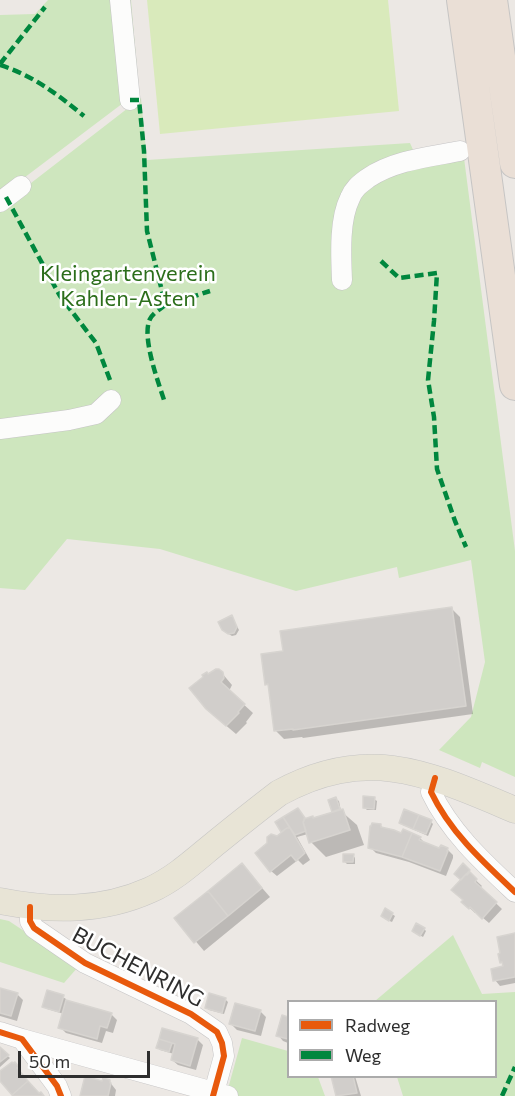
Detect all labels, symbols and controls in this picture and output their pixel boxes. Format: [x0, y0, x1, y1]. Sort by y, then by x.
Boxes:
park label: Kleingartenverein Kahlen-Asten [40, 261, 216, 312]
street label: BUCHENRING [68, 921, 208, 1013]
legend [287, 1000, 497, 1078]
text: Radweg [345, 1014, 410, 1036]
scale bar [21, 1039, 153, 1077]
text: Weg [345, 1044, 381, 1066]
text: 50 m [29, 1050, 70, 1072]

